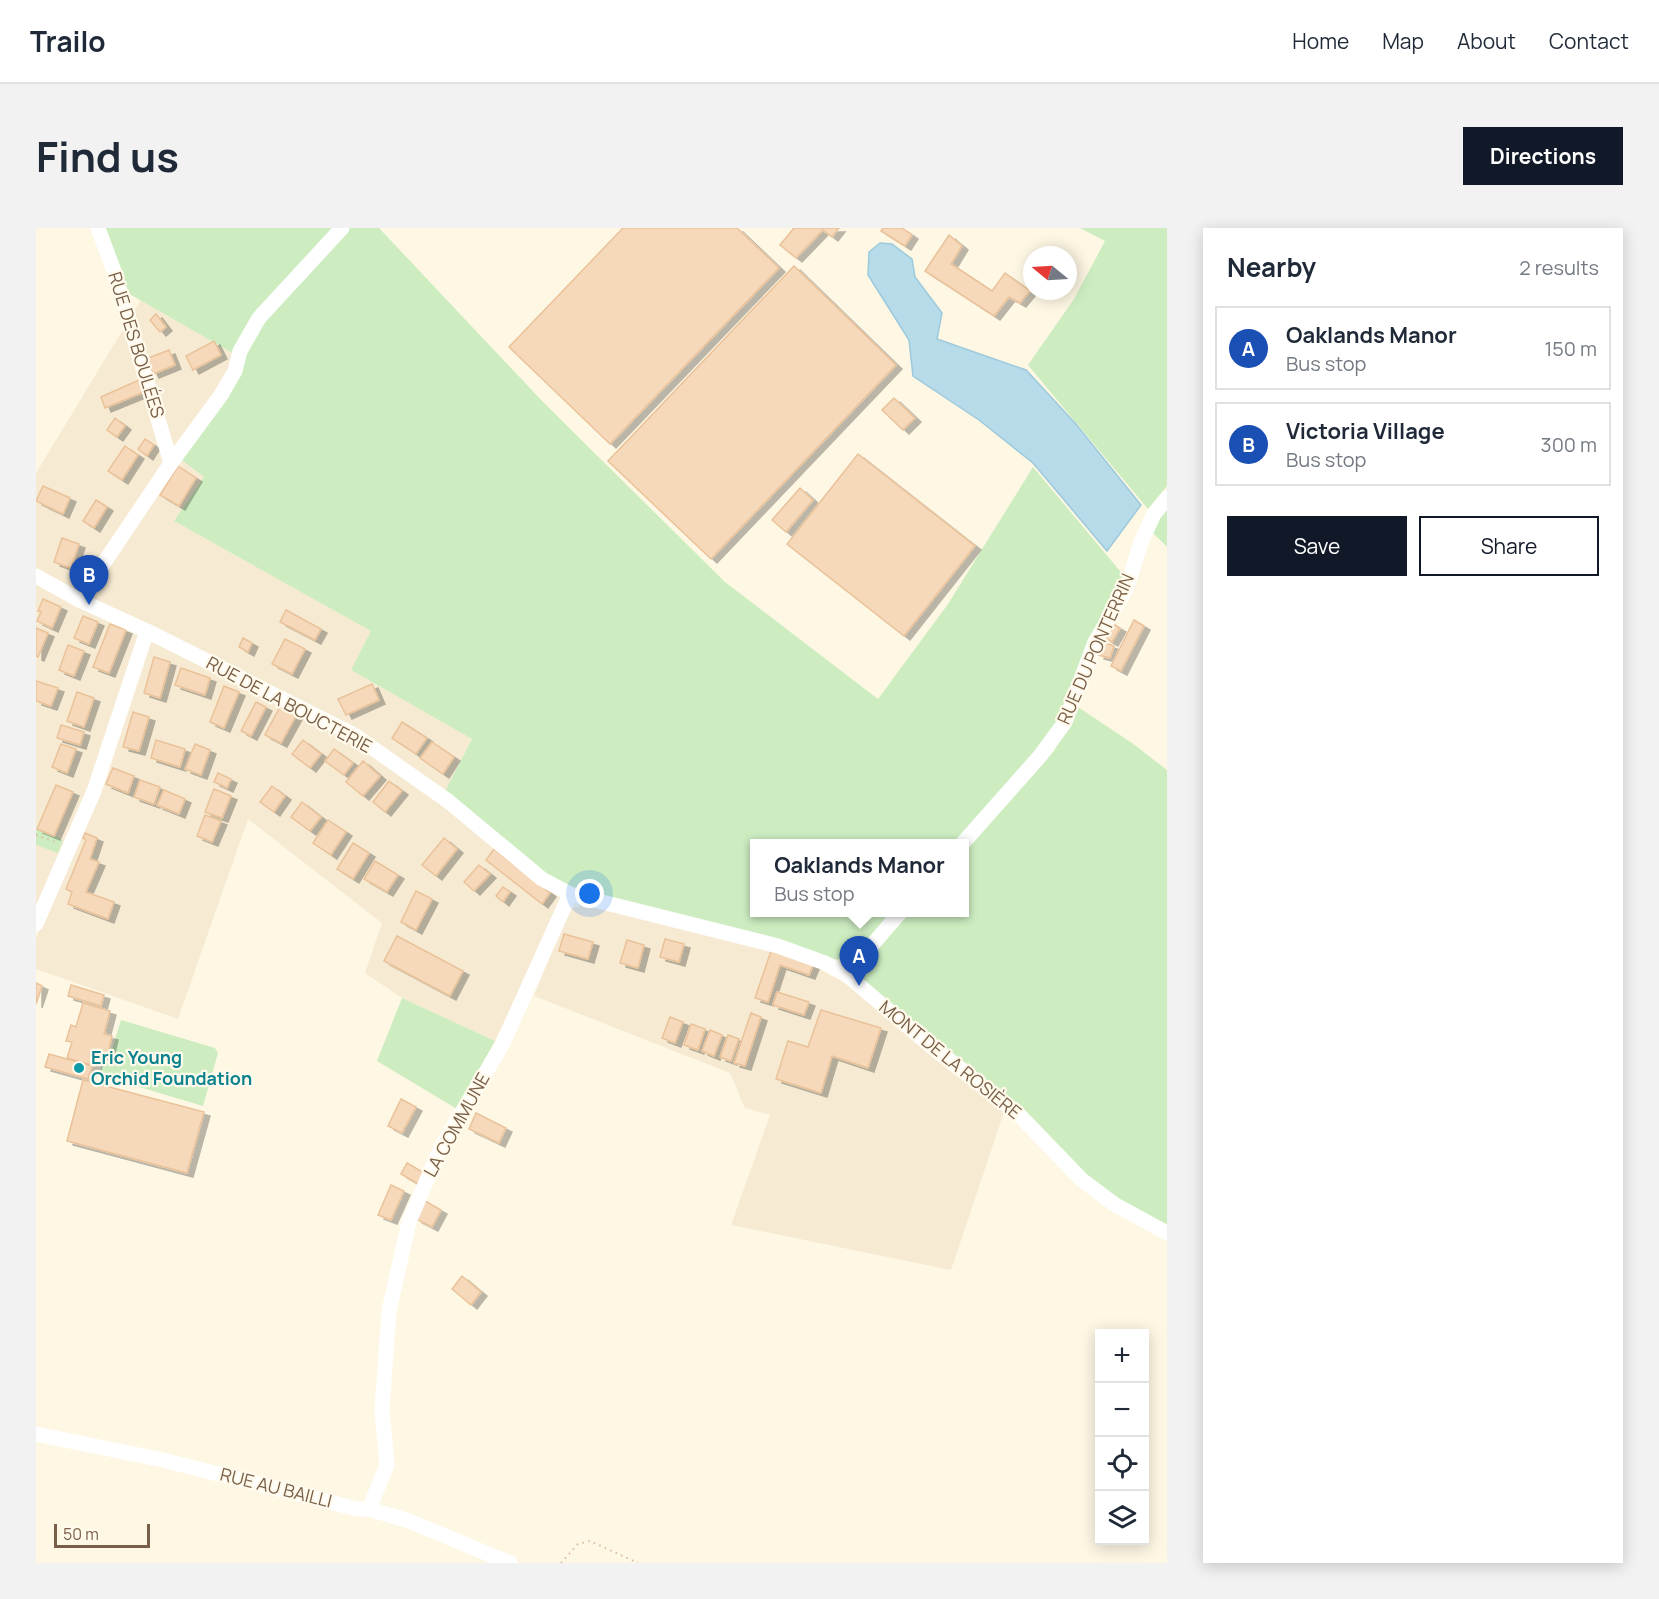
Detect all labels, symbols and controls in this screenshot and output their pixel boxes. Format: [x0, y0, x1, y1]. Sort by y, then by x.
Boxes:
text: Trailo [30, 22, 106, 60]
text: Home [1292, 27, 1349, 55]
text: Map [1382, 27, 1424, 55]
text: About [1457, 27, 1516, 55]
text: Contact [1549, 27, 1629, 55]
text: Find us [36, 127, 179, 185]
button: Directions [1463, 127, 1623, 185]
north arrow [1023, 246, 1077, 300]
text: Nearby [1227, 249, 1316, 285]
text: 2 results [1519, 254, 1599, 281]
street label: RUE DES BOULÉES [103, 269, 171, 421]
text: Oaklands Manor [1286, 320, 1457, 350]
text: A [1242, 335, 1255, 362]
text: 150 m [1544, 335, 1597, 362]
text: Bus stop [1286, 350, 1366, 377]
text: Victoria Village [1286, 416, 1445, 446]
text: B [1242, 431, 1255, 458]
text: 300 m [1541, 431, 1597, 458]
text: Bus stop [1286, 446, 1366, 473]
button: Save [1227, 516, 1407, 576]
button: Share [1419, 516, 1599, 576]
pin: B [70, 556, 108, 605]
street label: RUE DU PONTERRIN [1051, 569, 1139, 728]
street label: RUE DE LA BOUCTERIE [202, 650, 376, 758]
popup [750, 839, 969, 917]
text: Oaklands Manor [774, 850, 945, 880]
your location [575, 879, 604, 908]
text: Bus stop [774, 880, 855, 907]
pin: A [840, 936, 878, 986]
street label: MONT DE LA ROSIÈRE [875, 995, 1027, 1124]
place label: Eric Young Orchid Foundation [91, 1045, 252, 1090]
marker: Eric Young Orchid Foundation [72, 1061, 86, 1075]
street label: LA COMMUNE [418, 1068, 495, 1181]
map controls [1095, 1329, 1149, 1545]
button: + [1095, 1329, 1149, 1383]
button: − [1095, 1383, 1149, 1437]
button: locate [1095, 1437, 1149, 1491]
street label: RUE AU BAILLI [218, 1462, 335, 1513]
button: layers [1095, 1491, 1149, 1545]
scale bar [54, 1521, 150, 1548]
text: 50 m [63, 1523, 99, 1545]

